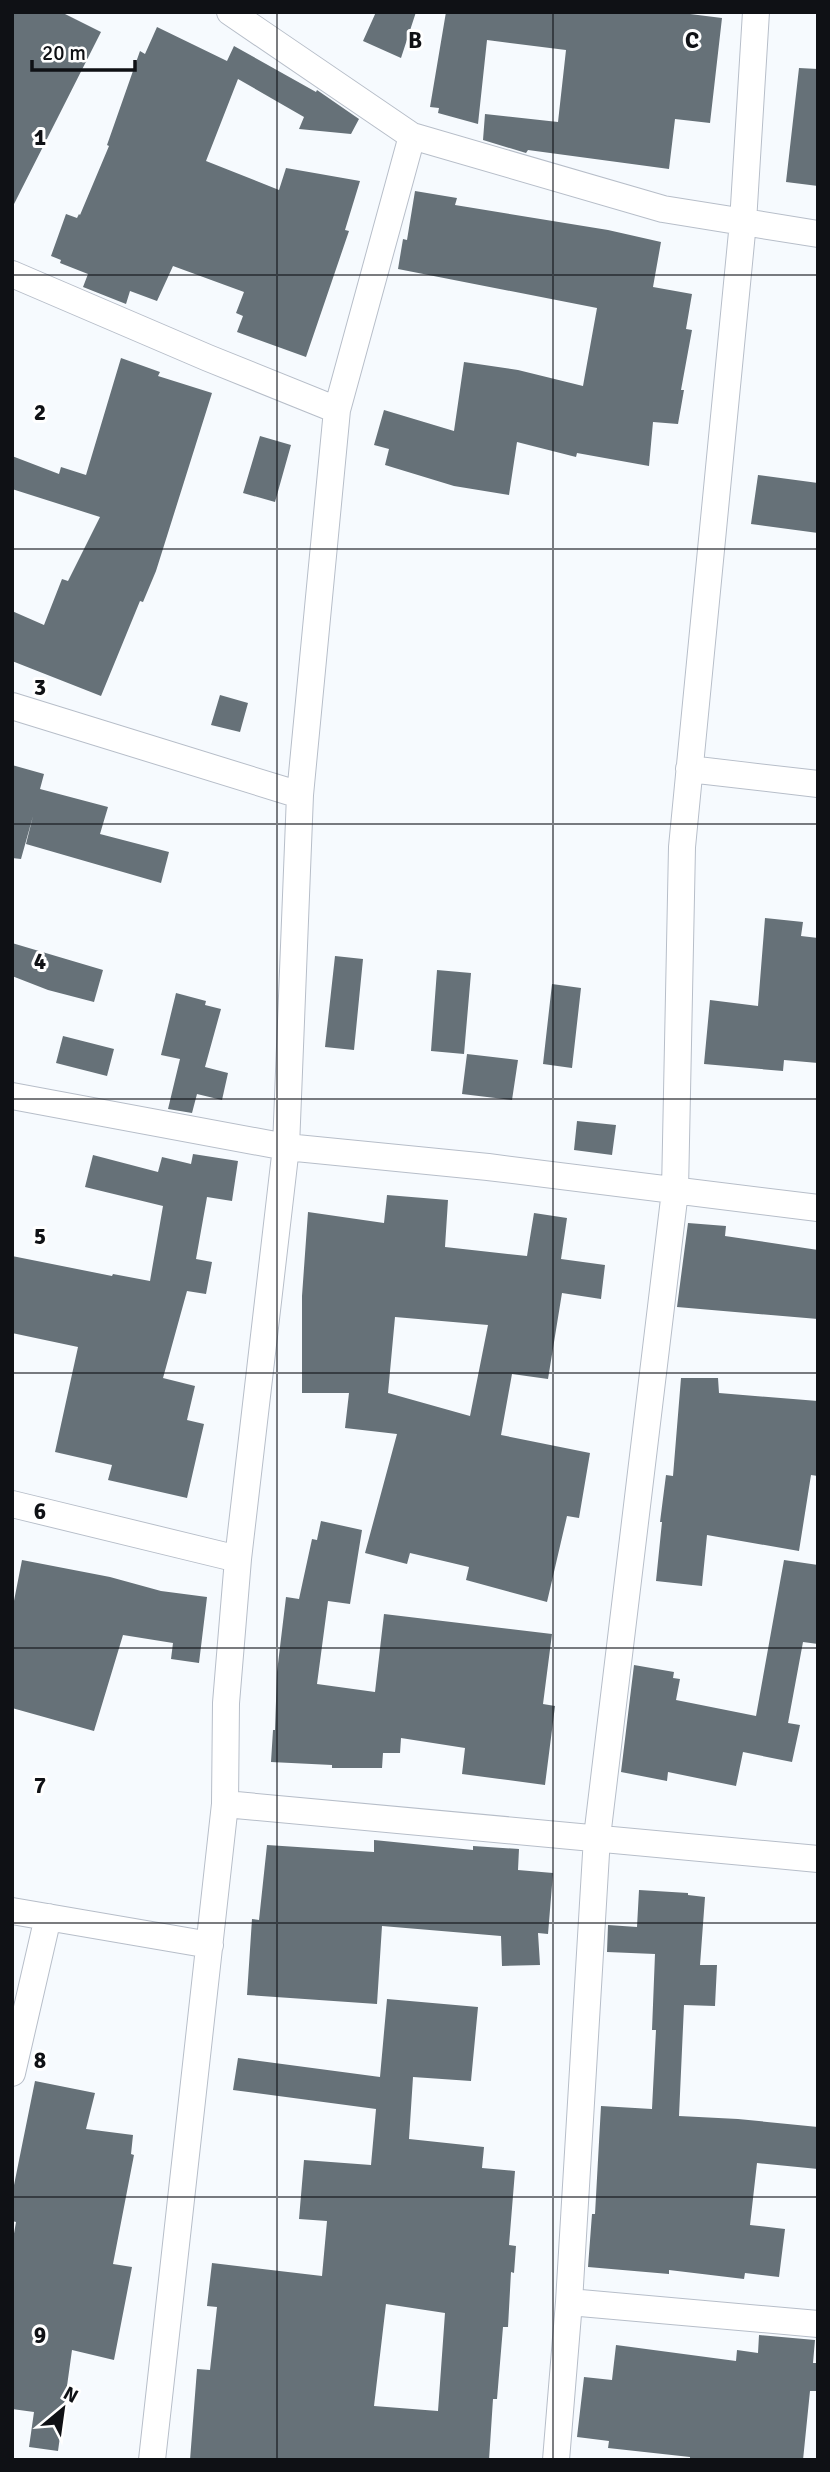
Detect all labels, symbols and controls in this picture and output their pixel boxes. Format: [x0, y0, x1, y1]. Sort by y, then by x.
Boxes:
text: B [408, 26, 422, 55]
text: C [685, 26, 699, 55]
scale bar [32, 28, 135, 72]
text: 20 m [42, 40, 86, 66]
text: 1 [34, 123, 46, 152]
text: 2 [34, 398, 46, 427]
text: 3 [34, 673, 46, 702]
text: 4 [34, 947, 46, 976]
text: 5 [34, 1222, 46, 1251]
text: 6 [34, 1497, 46, 1526]
text: 7 [34, 1771, 46, 1800]
text: 8 [34, 2046, 46, 2075]
text: 9 [34, 2321, 46, 2350]
north arrow [28, 2374, 98, 2444]
text: N [59, 2381, 82, 2409]

